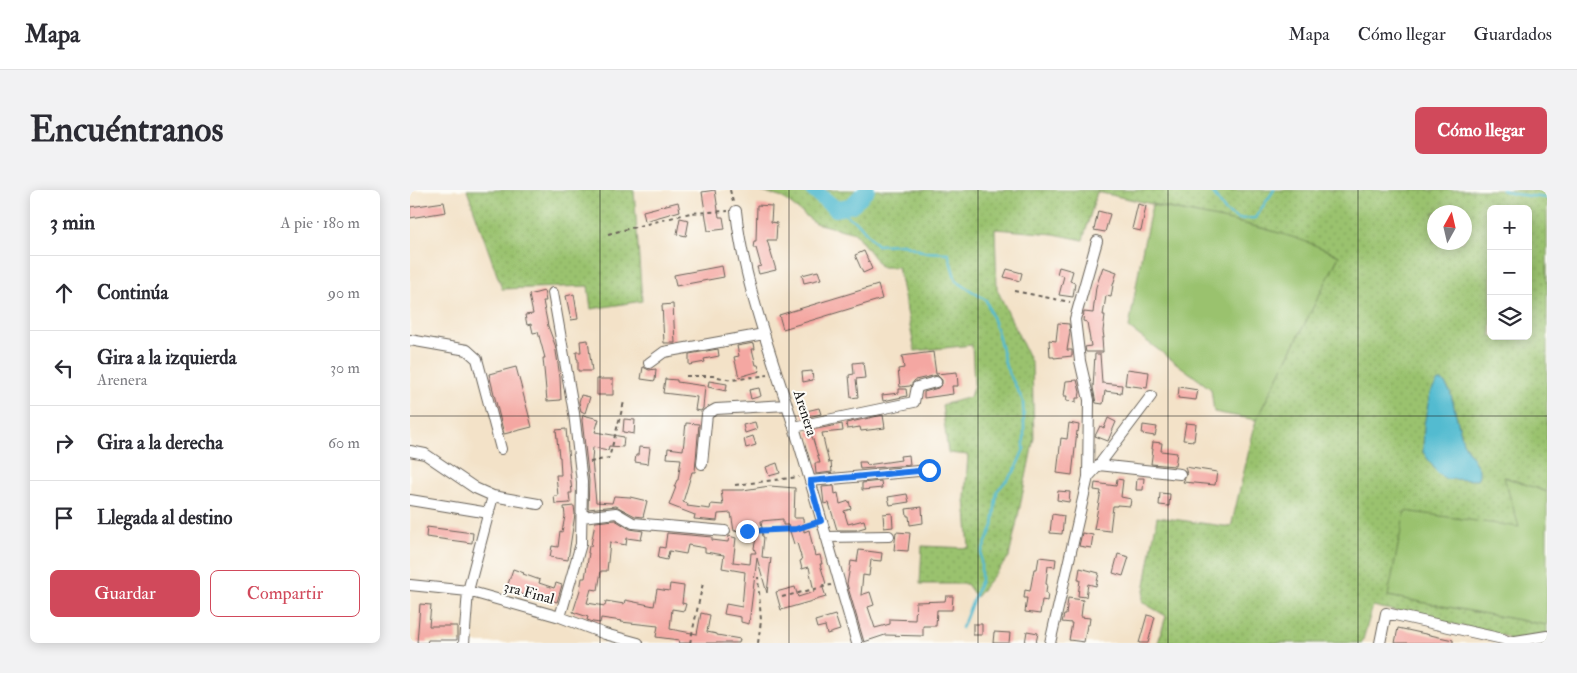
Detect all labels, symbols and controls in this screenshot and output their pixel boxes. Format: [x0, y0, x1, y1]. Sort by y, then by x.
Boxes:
text: Mapa [25, 19, 80, 50]
text: Mapa [1289, 23, 1330, 46]
text: Cómo llegar [1358, 23, 1446, 46]
text: Guardados [1474, 23, 1552, 46]
button: Cómo llegar [1415, 107, 1547, 154]
text: Encuéntranos [30, 108, 223, 152]
north arrow [1427, 205, 1472, 250]
map controls [1487, 205, 1532, 340]
button: + [1487, 205, 1532, 250]
text: 3 min [50, 209, 95, 236]
text: A pie · 180 m [281, 213, 360, 233]
button: − [1487, 250, 1532, 295]
icon: ahead [50, 279, 78, 307]
text: Continúa [97, 281, 168, 305]
text: 90 m [328, 283, 360, 303]
button: layers [1487, 295, 1532, 340]
text: Gira a la izquierda [97, 346, 236, 370]
icon: left [50, 354, 78, 382]
text: 30 m [330, 358, 360, 378]
text: Arenera [97, 370, 147, 390]
street label: Arenera [788, 387, 822, 439]
icon: right [50, 429, 78, 457]
text: Gira a la derecha [97, 431, 223, 455]
text: 60 m [328, 433, 360, 453]
route start [918, 459, 941, 482]
icon: arrive [50, 504, 78, 532]
text: Llegada al destino [97, 506, 232, 530]
route end [736, 520, 759, 543]
button: Guardar [50, 570, 200, 617]
button: Compartir [210, 570, 360, 617]
street label: 3ra Final [502, 577, 557, 609]

